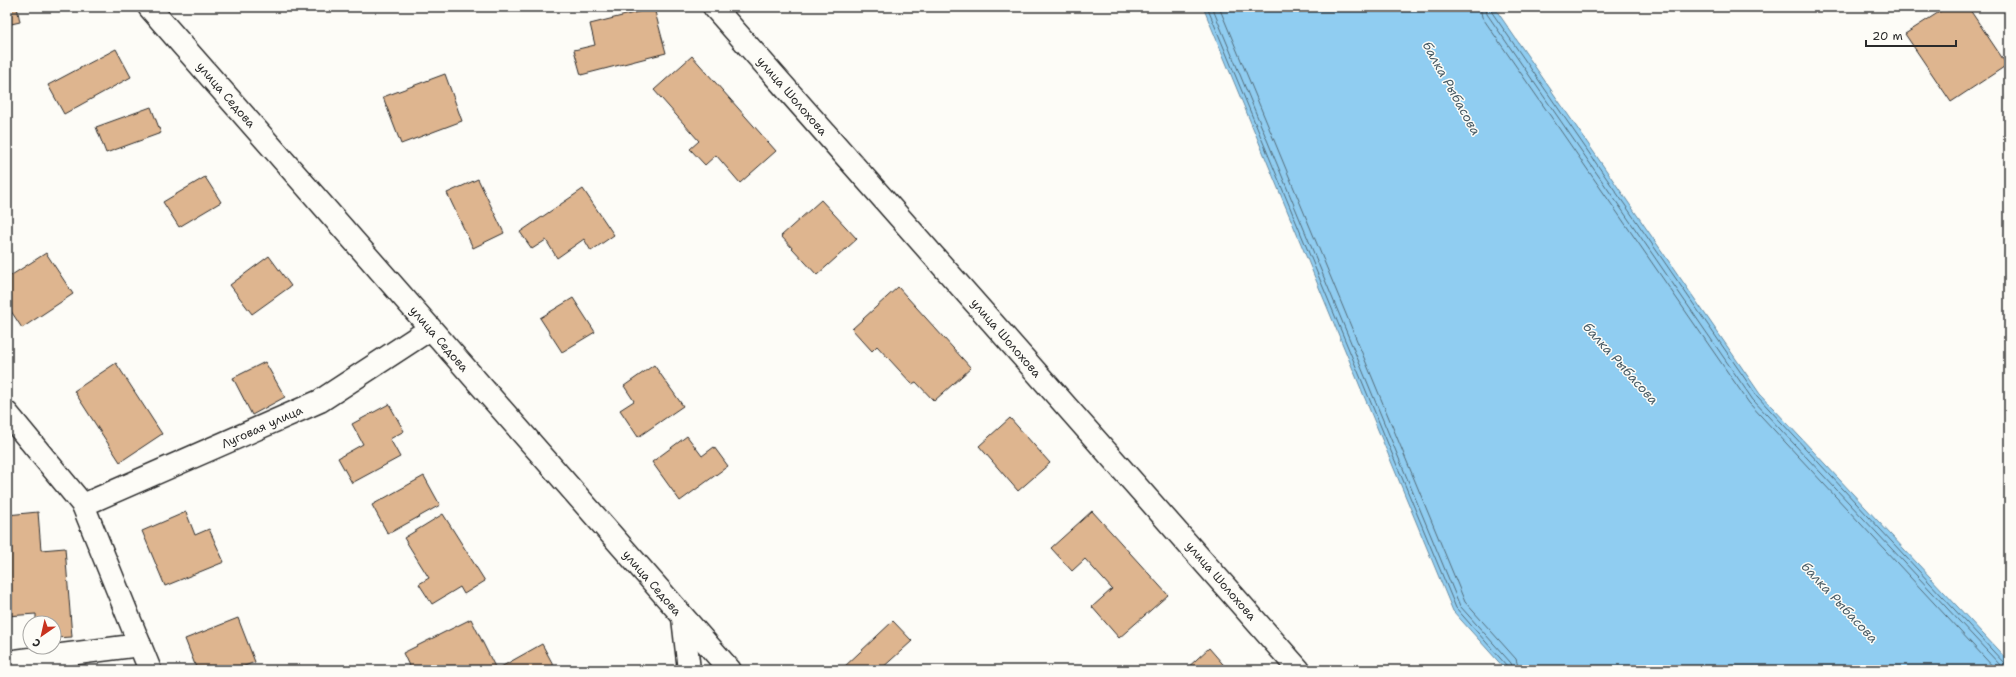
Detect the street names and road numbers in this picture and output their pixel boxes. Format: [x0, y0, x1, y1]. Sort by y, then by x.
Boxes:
street label: улица Шолохова [753, 53, 831, 139]
street label: улица Седова [193, 59, 259, 132]
street label: улица Шолохова [967, 295, 1045, 381]
street label: улица Седова [406, 303, 472, 376]
street label: Луговая улица [219, 402, 306, 452]
street label: улица Шолохова [1182, 538, 1260, 624]
street label: улица Седова [619, 547, 685, 620]

